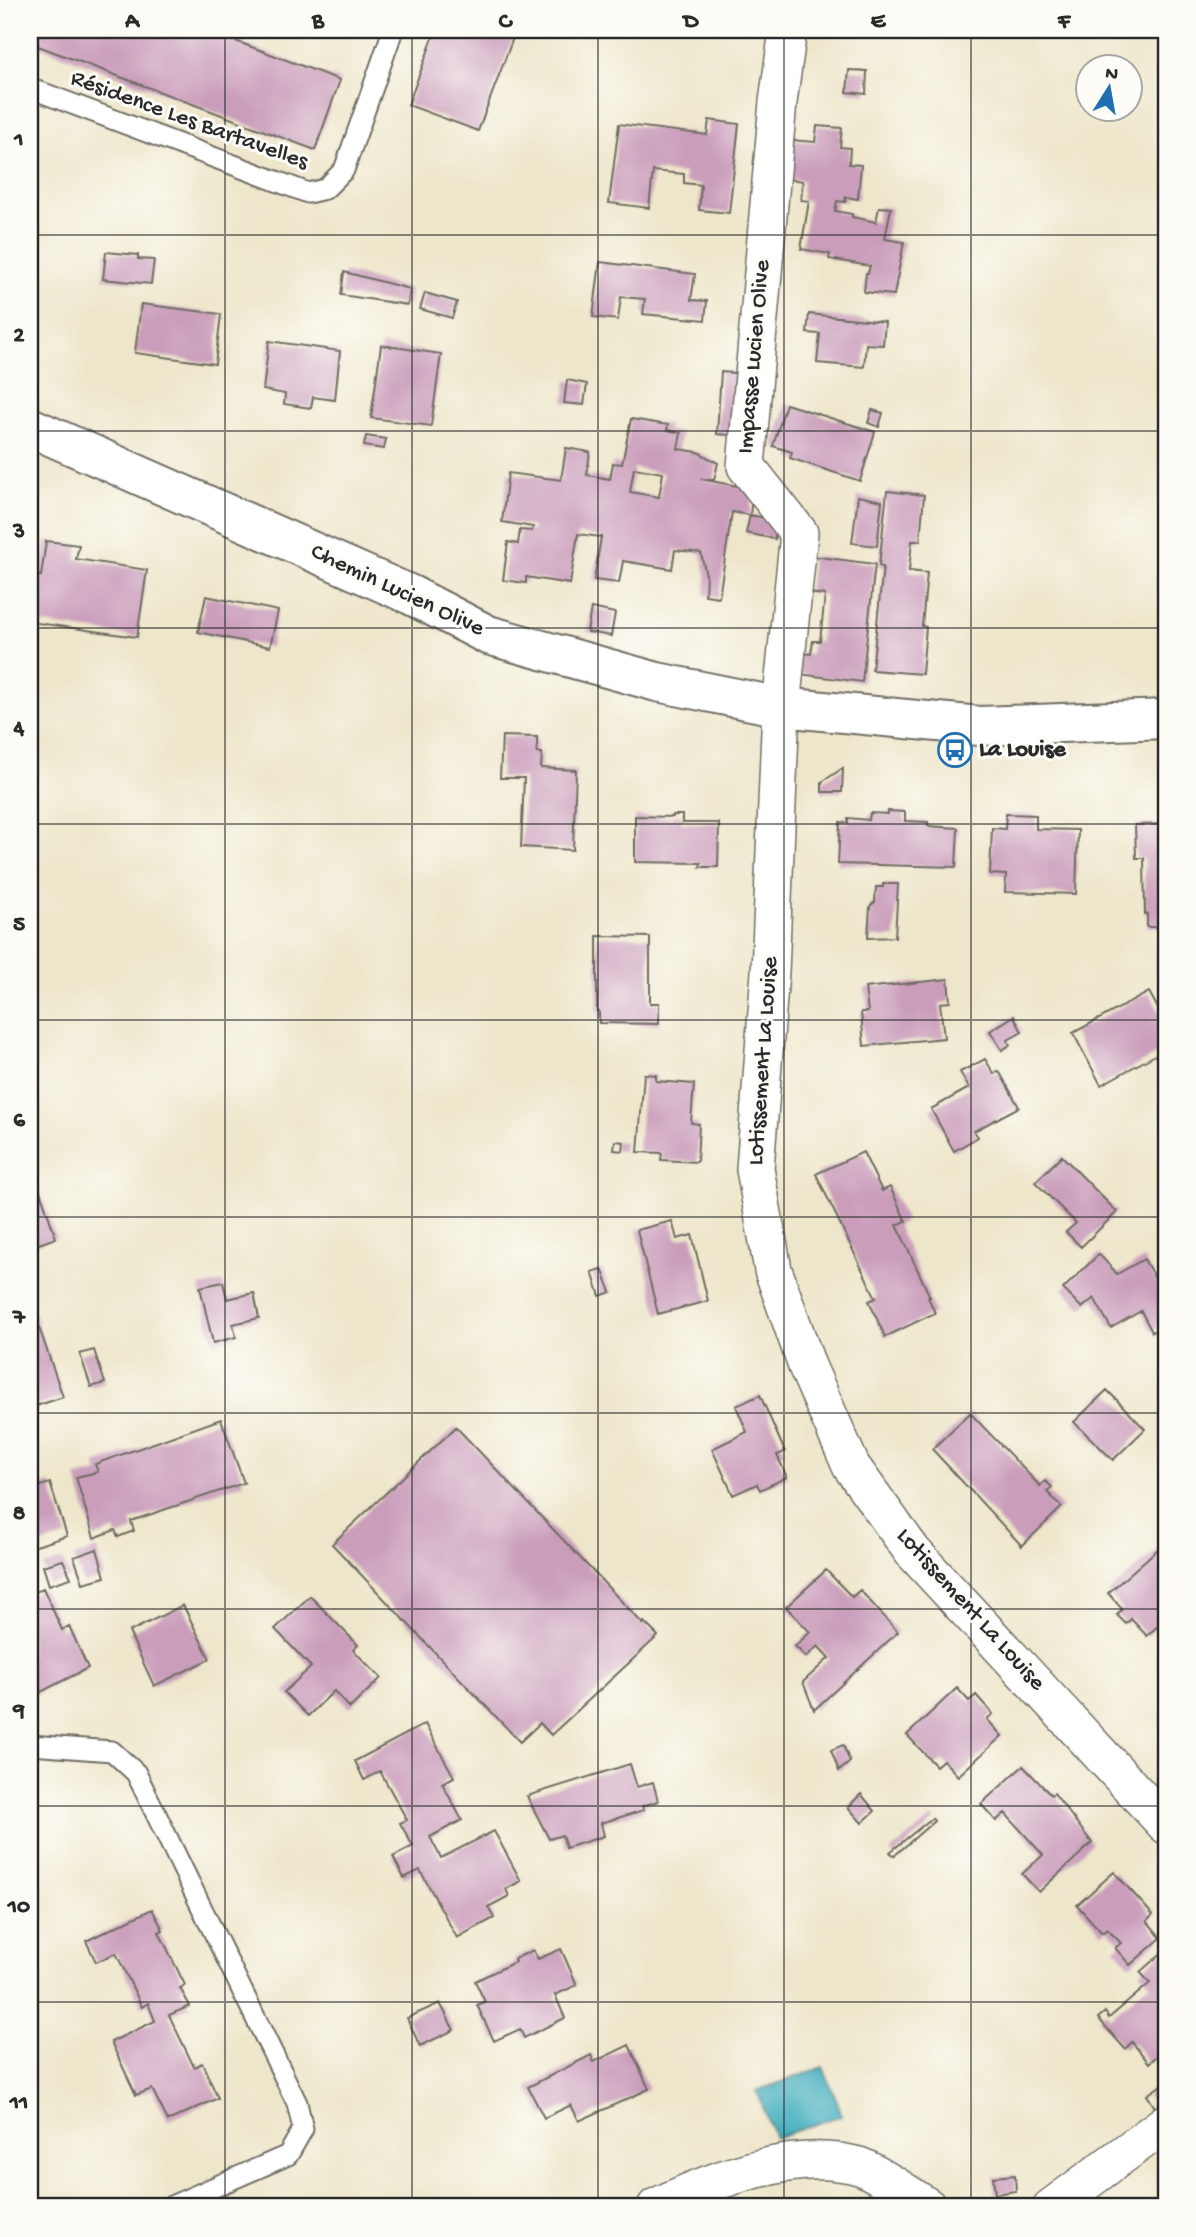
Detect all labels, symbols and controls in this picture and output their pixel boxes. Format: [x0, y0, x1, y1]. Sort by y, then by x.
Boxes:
text: A [124, 9, 140, 36]
text: B [311, 9, 325, 36]
text: C [499, 9, 514, 36]
text: D [682, 9, 700, 36]
text: E [871, 9, 887, 36]
text: F [1057, 9, 1072, 36]
north arrow [1074, 52, 1144, 122]
text: N [1103, 62, 1120, 87]
street label: Résidence Les Bartavelles [66, 64, 313, 178]
text: 1 [13, 127, 24, 154]
street label: Impasse Lucien Olive [732, 258, 778, 455]
text: 2 [13, 323, 25, 350]
text: 3 [12, 519, 25, 546]
street label: Chemin Lucien Olive [305, 538, 489, 644]
text: 4 [13, 716, 25, 743]
bus stop icon: La Louise [936, 731, 974, 769]
place label: La Louise [979, 736, 1067, 765]
text: 5 [13, 912, 25, 939]
street label: Lotissement La Louise [742, 955, 786, 1166]
text: 6 [13, 1108, 26, 1135]
text: 7 [12, 1305, 26, 1332]
text: 8 [13, 1501, 26, 1528]
street label: Lotissement La Louise [889, 1523, 1051, 1698]
text: 9 [12, 1698, 25, 1725]
text: 10 [7, 1894, 30, 1921]
text: 11 [9, 2090, 28, 2117]

